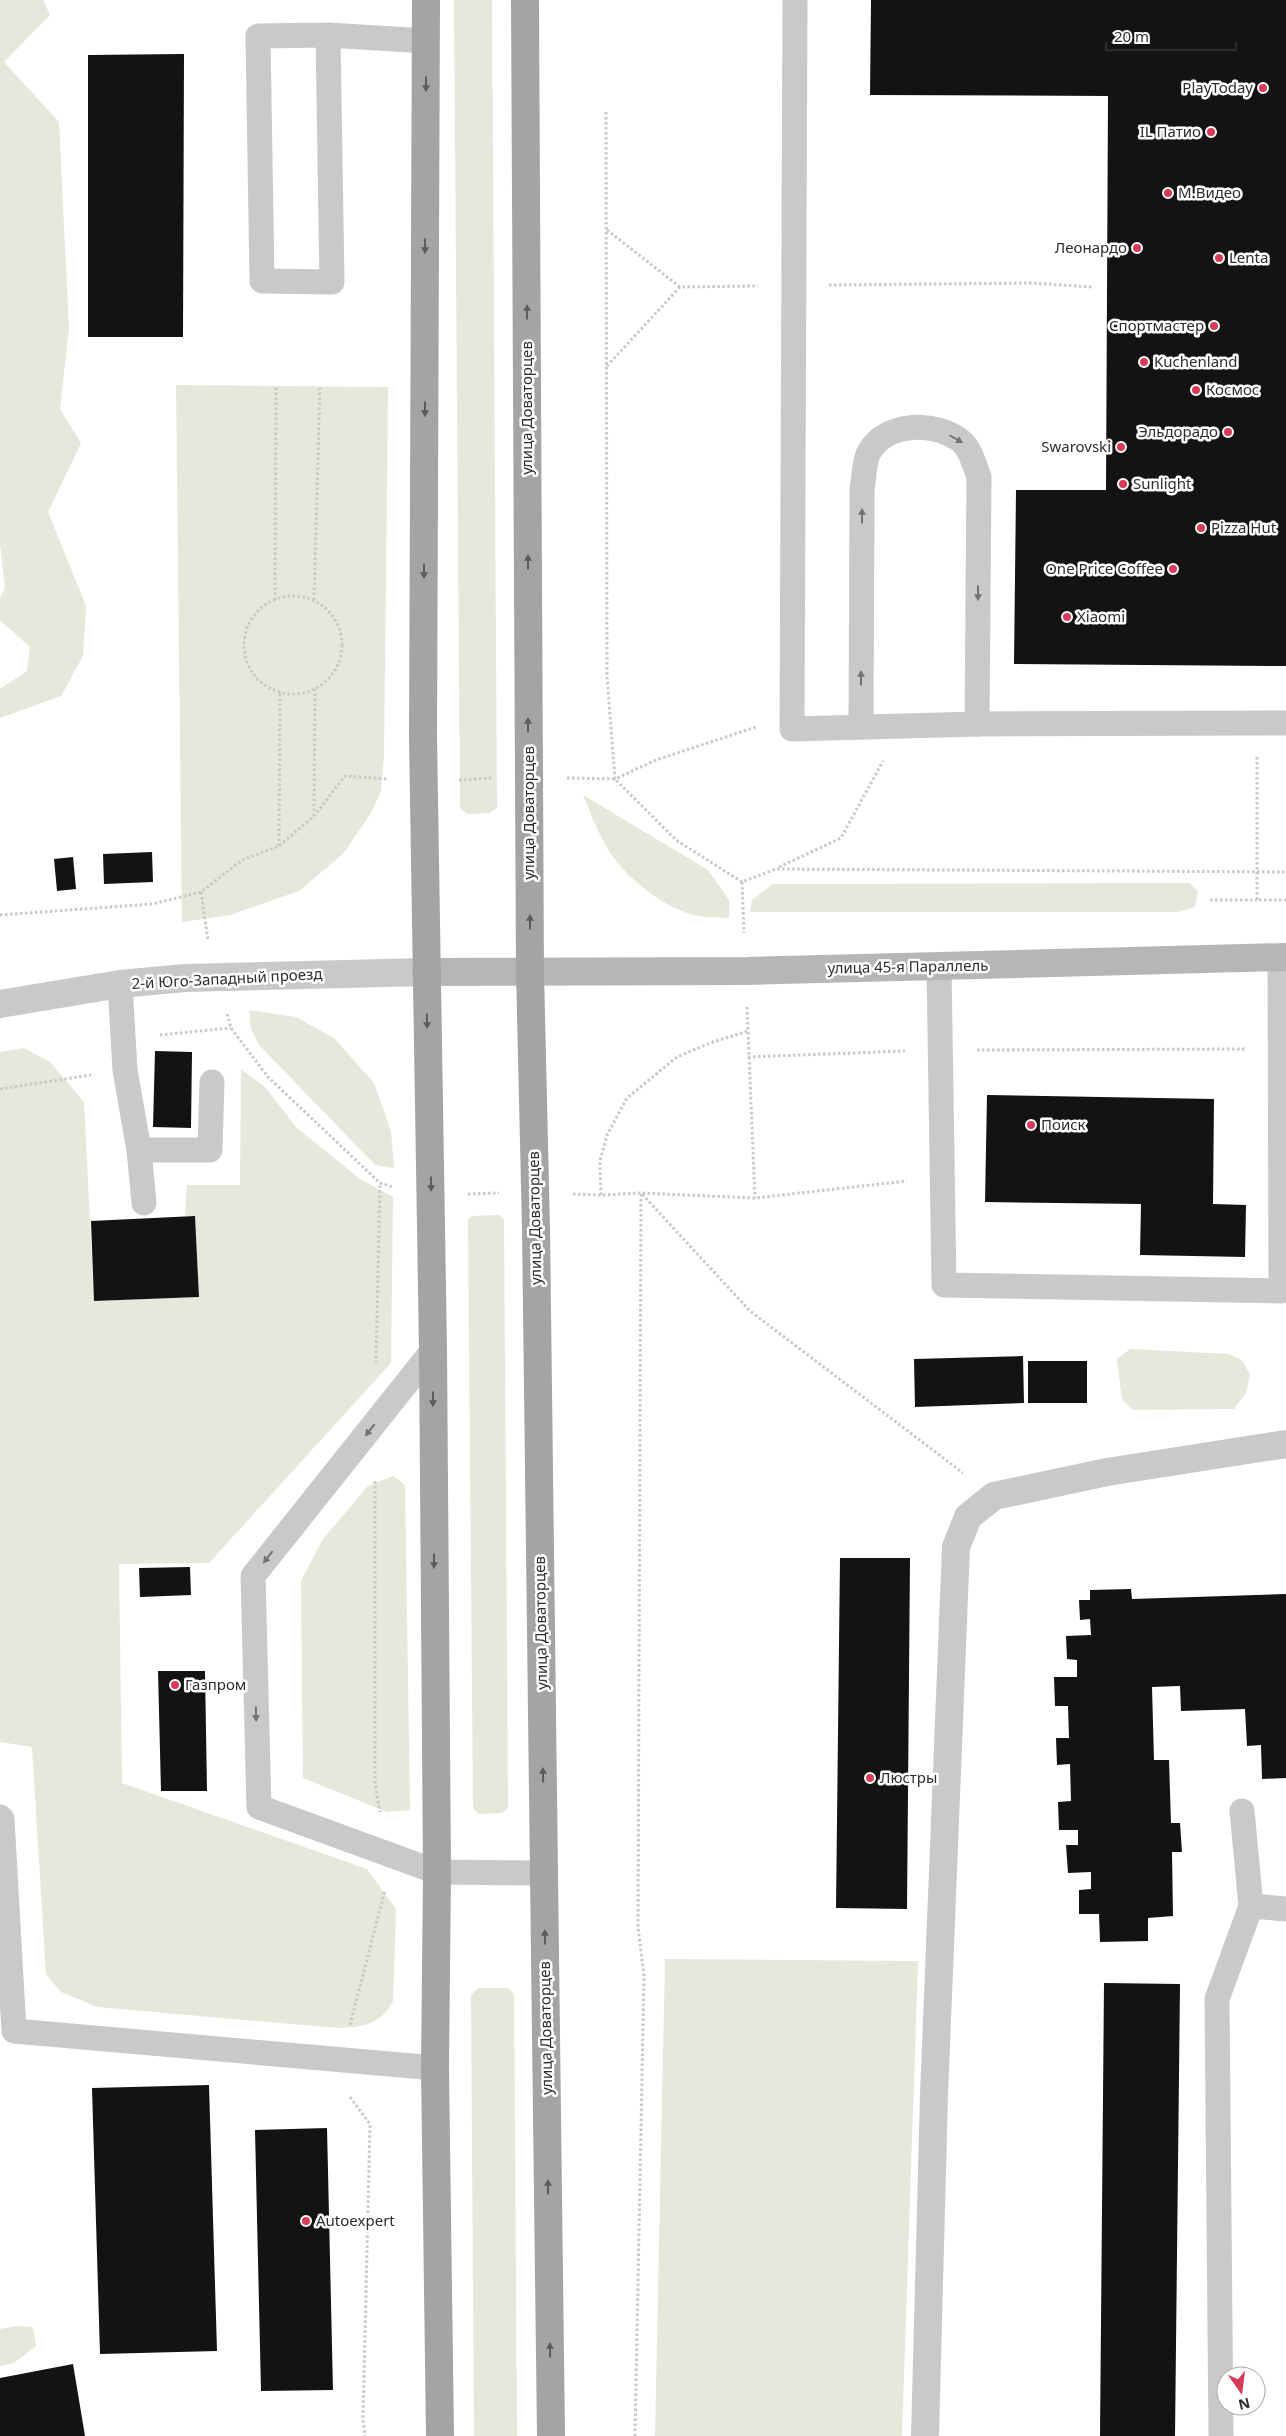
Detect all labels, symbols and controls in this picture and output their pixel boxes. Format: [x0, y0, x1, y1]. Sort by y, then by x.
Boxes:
scale bar [1106, 20, 1236, 52]
text: 20 m [1114, 26, 1149, 46]
one-way arrow [422, 76, 430, 92]
place label: PlayToday [1182, 77, 1253, 97]
marker: PlayToday [1257, 82, 1269, 94]
place label: IL Патио [1140, 121, 1201, 141]
marker: IL Патио [1205, 126, 1217, 138]
place label: М.Видео [1178, 182, 1241, 202]
marker: М.Видео [1162, 187, 1174, 199]
place label: Леонардо [1055, 237, 1127, 257]
one-way arrow [421, 238, 429, 254]
marker: Леонардо [1131, 242, 1143, 254]
place label: Lenta [1229, 247, 1268, 267]
marker: Lenta [1213, 252, 1225, 264]
one-way arrow [523, 304, 531, 320]
place label: Спортмастер [1109, 315, 1204, 335]
marker: Спортмастер [1208, 320, 1220, 332]
street label: улица Доваторцев [516, 341, 536, 475]
place label: Kuchenland [1154, 351, 1238, 371]
marker: Kuchenland [1138, 356, 1150, 368]
place label: Космос [1206, 379, 1259, 399]
marker: Космос [1190, 384, 1202, 396]
one-way arrow [421, 401, 429, 417]
place label: Эльдорадо [1138, 421, 1218, 441]
marker: Эльдорадо [1222, 426, 1234, 438]
one-way arrow [950, 434, 963, 443]
place label: Swarovski [1041, 436, 1111, 456]
marker: Swarovski [1115, 441, 1127, 453]
place label: Sunlight [1133, 473, 1192, 493]
marker: Sunlight [1117, 478, 1129, 490]
one-way arrow [858, 507, 866, 523]
place label: Pizza Hut [1211, 517, 1277, 537]
marker: Pizza Hut [1195, 522, 1207, 534]
one-way arrow [524, 554, 532, 570]
place label: One Price Coffee [1045, 558, 1163, 578]
one-way arrow [420, 563, 428, 579]
marker: One Price Coffee [1167, 563, 1179, 575]
one-way arrow [974, 586, 982, 602]
place label: Xiaomi [1077, 606, 1125, 626]
marker: Xiaomi [1061, 611, 1073, 623]
one-way arrow [857, 670, 865, 686]
one-way arrow [524, 717, 532, 733]
street label: улица Доваторцев [518, 746, 538, 880]
one-way arrow [525, 914, 533, 930]
street label: улица 45-я Параллель [828, 955, 988, 977]
street label: 2-й Юго-Западный проезд [131, 963, 323, 993]
one-way arrow [423, 1013, 431, 1029]
place label: Поиск [1041, 1114, 1086, 1134]
marker: Поиск [1025, 1119, 1037, 1131]
street label: улица Доваторцев [523, 1151, 545, 1285]
one-way arrow [427, 1176, 435, 1192]
one-way arrow [429, 1391, 437, 1407]
one-way arrow [364, 1423, 375, 1436]
one-way arrow [263, 1550, 274, 1563]
one-way arrow [431, 1553, 439, 1569]
street label: улица Доваторцев [529, 1556, 551, 1690]
place label: Газпром [185, 1674, 246, 1694]
marker: Газпром [169, 1679, 181, 1691]
one-way arrow [253, 1706, 261, 1722]
one-way arrow [539, 1767, 547, 1783]
place label: Люстры [880, 1767, 937, 1787]
marker: Люстры [864, 1772, 876, 1784]
one-way arrow [541, 1929, 549, 1945]
street label: улица Доваторцев [534, 1961, 556, 2095]
one-way arrow [544, 2179, 552, 2195]
place label: Autoexpert [316, 2210, 395, 2230]
marker: Autoexpert [300, 2215, 312, 2227]
one-way arrow [546, 2342, 554, 2358]
north arrow [1216, 2366, 1266, 2416]
text: N [1236, 2394, 1252, 2415]

